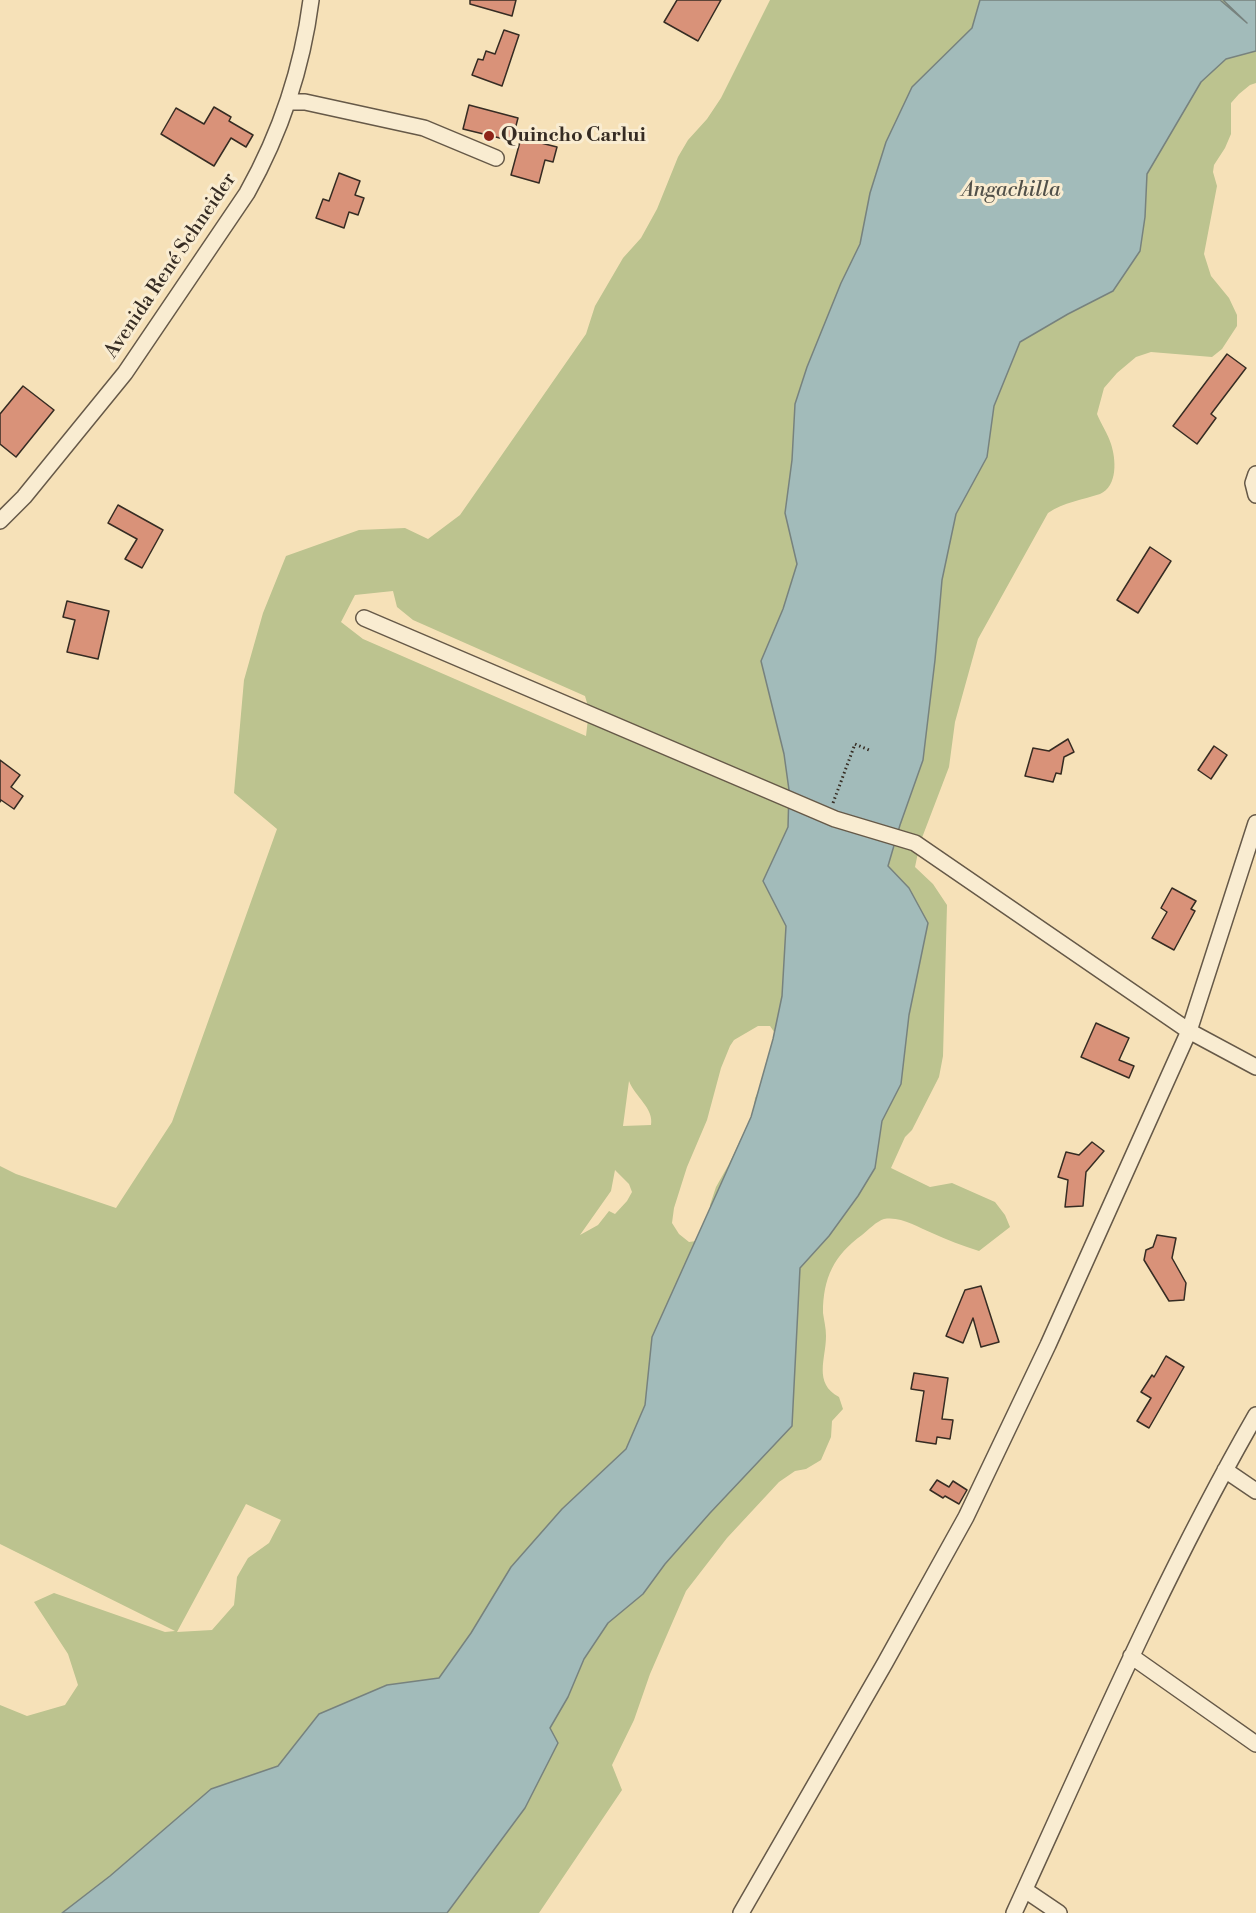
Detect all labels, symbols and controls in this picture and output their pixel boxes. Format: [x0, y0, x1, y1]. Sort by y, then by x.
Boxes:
place label: Quincho Carlui [501, 124, 646, 148]
marker: Quincho Carlui [482, 129, 496, 143]
street label: Avenida René Schneider [100, 169, 242, 363]
water label: Angachilla [962, 178, 1060, 204]

